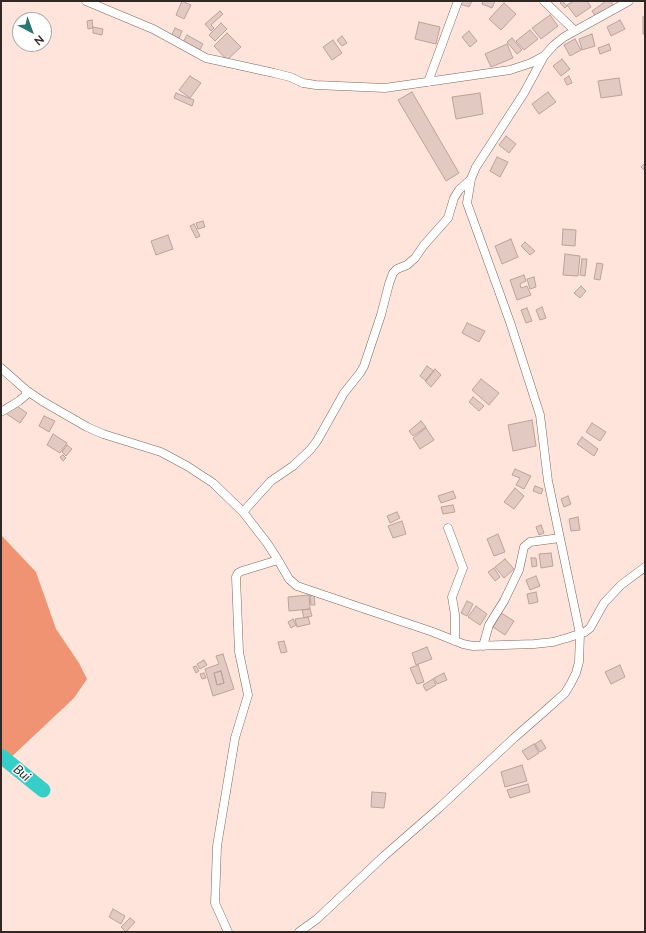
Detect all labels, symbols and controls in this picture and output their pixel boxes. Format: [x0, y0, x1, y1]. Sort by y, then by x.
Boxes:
north arrow [12, 12, 52, 52]
text: N [32, 33, 47, 48]
water label: Bui [10, 761, 34, 785]

